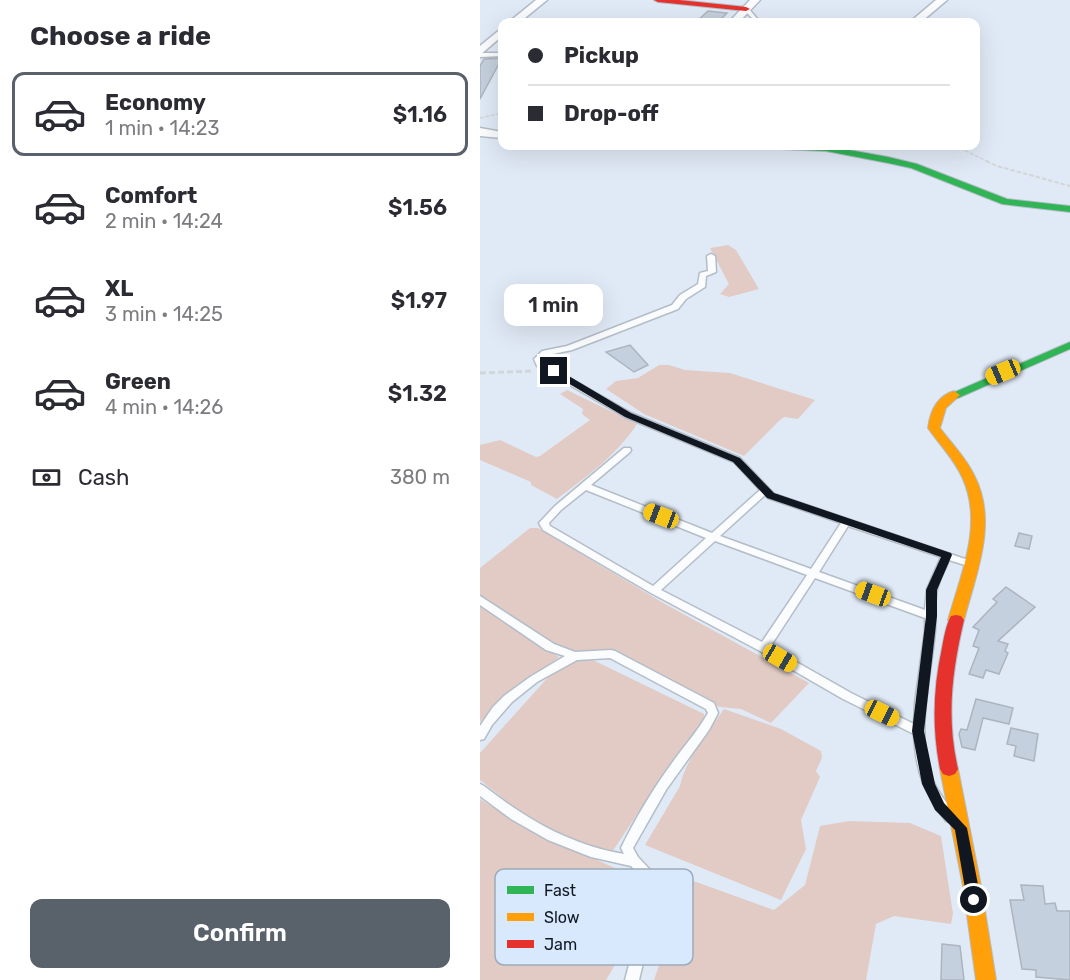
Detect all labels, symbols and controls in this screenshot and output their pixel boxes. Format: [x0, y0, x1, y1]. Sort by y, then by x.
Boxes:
text: Choose a ride [30, 20, 211, 52]
text: Pickup [564, 42, 639, 69]
icon: car [33, 87, 87, 141]
text: Economy [105, 89, 206, 116]
text: Drop-off [564, 100, 659, 127]
text: $1.16 [393, 101, 447, 128]
text: 1 min · 14:23 [105, 116, 219, 140]
icon: car [33, 180, 87, 234]
text: Comfort [105, 182, 197, 209]
text: $1.56 [388, 194, 447, 221]
text: 2 min · 14:24 [105, 209, 223, 233]
icon: car [33, 273, 87, 327]
text: XL [105, 275, 133, 302]
callout: 1 min [505, 284, 604, 326]
text: $1.97 [391, 287, 447, 314]
text: 1 min [528, 293, 579, 317]
text: 3 min · 14:25 [105, 302, 223, 326]
route end [540, 357, 567, 384]
car [983, 357, 1023, 387]
icon: car [33, 366, 87, 420]
text: Green [105, 368, 171, 395]
text: $1.32 [388, 380, 447, 407]
text: 4 min · 14:26 [105, 395, 223, 419]
icon: cash [30, 461, 63, 494]
text: Cash [78, 464, 129, 491]
text: 380 m [390, 465, 450, 489]
car [641, 501, 681, 531]
car [853, 579, 893, 609]
car [760, 641, 800, 675]
car [862, 697, 902, 729]
legend [495, 869, 693, 965]
text: Fast [544, 881, 576, 900]
route start [960, 886, 987, 913]
button: Confirm [30, 899, 450, 968]
text: Slow [544, 908, 580, 927]
text: Jam [544, 935, 577, 954]

